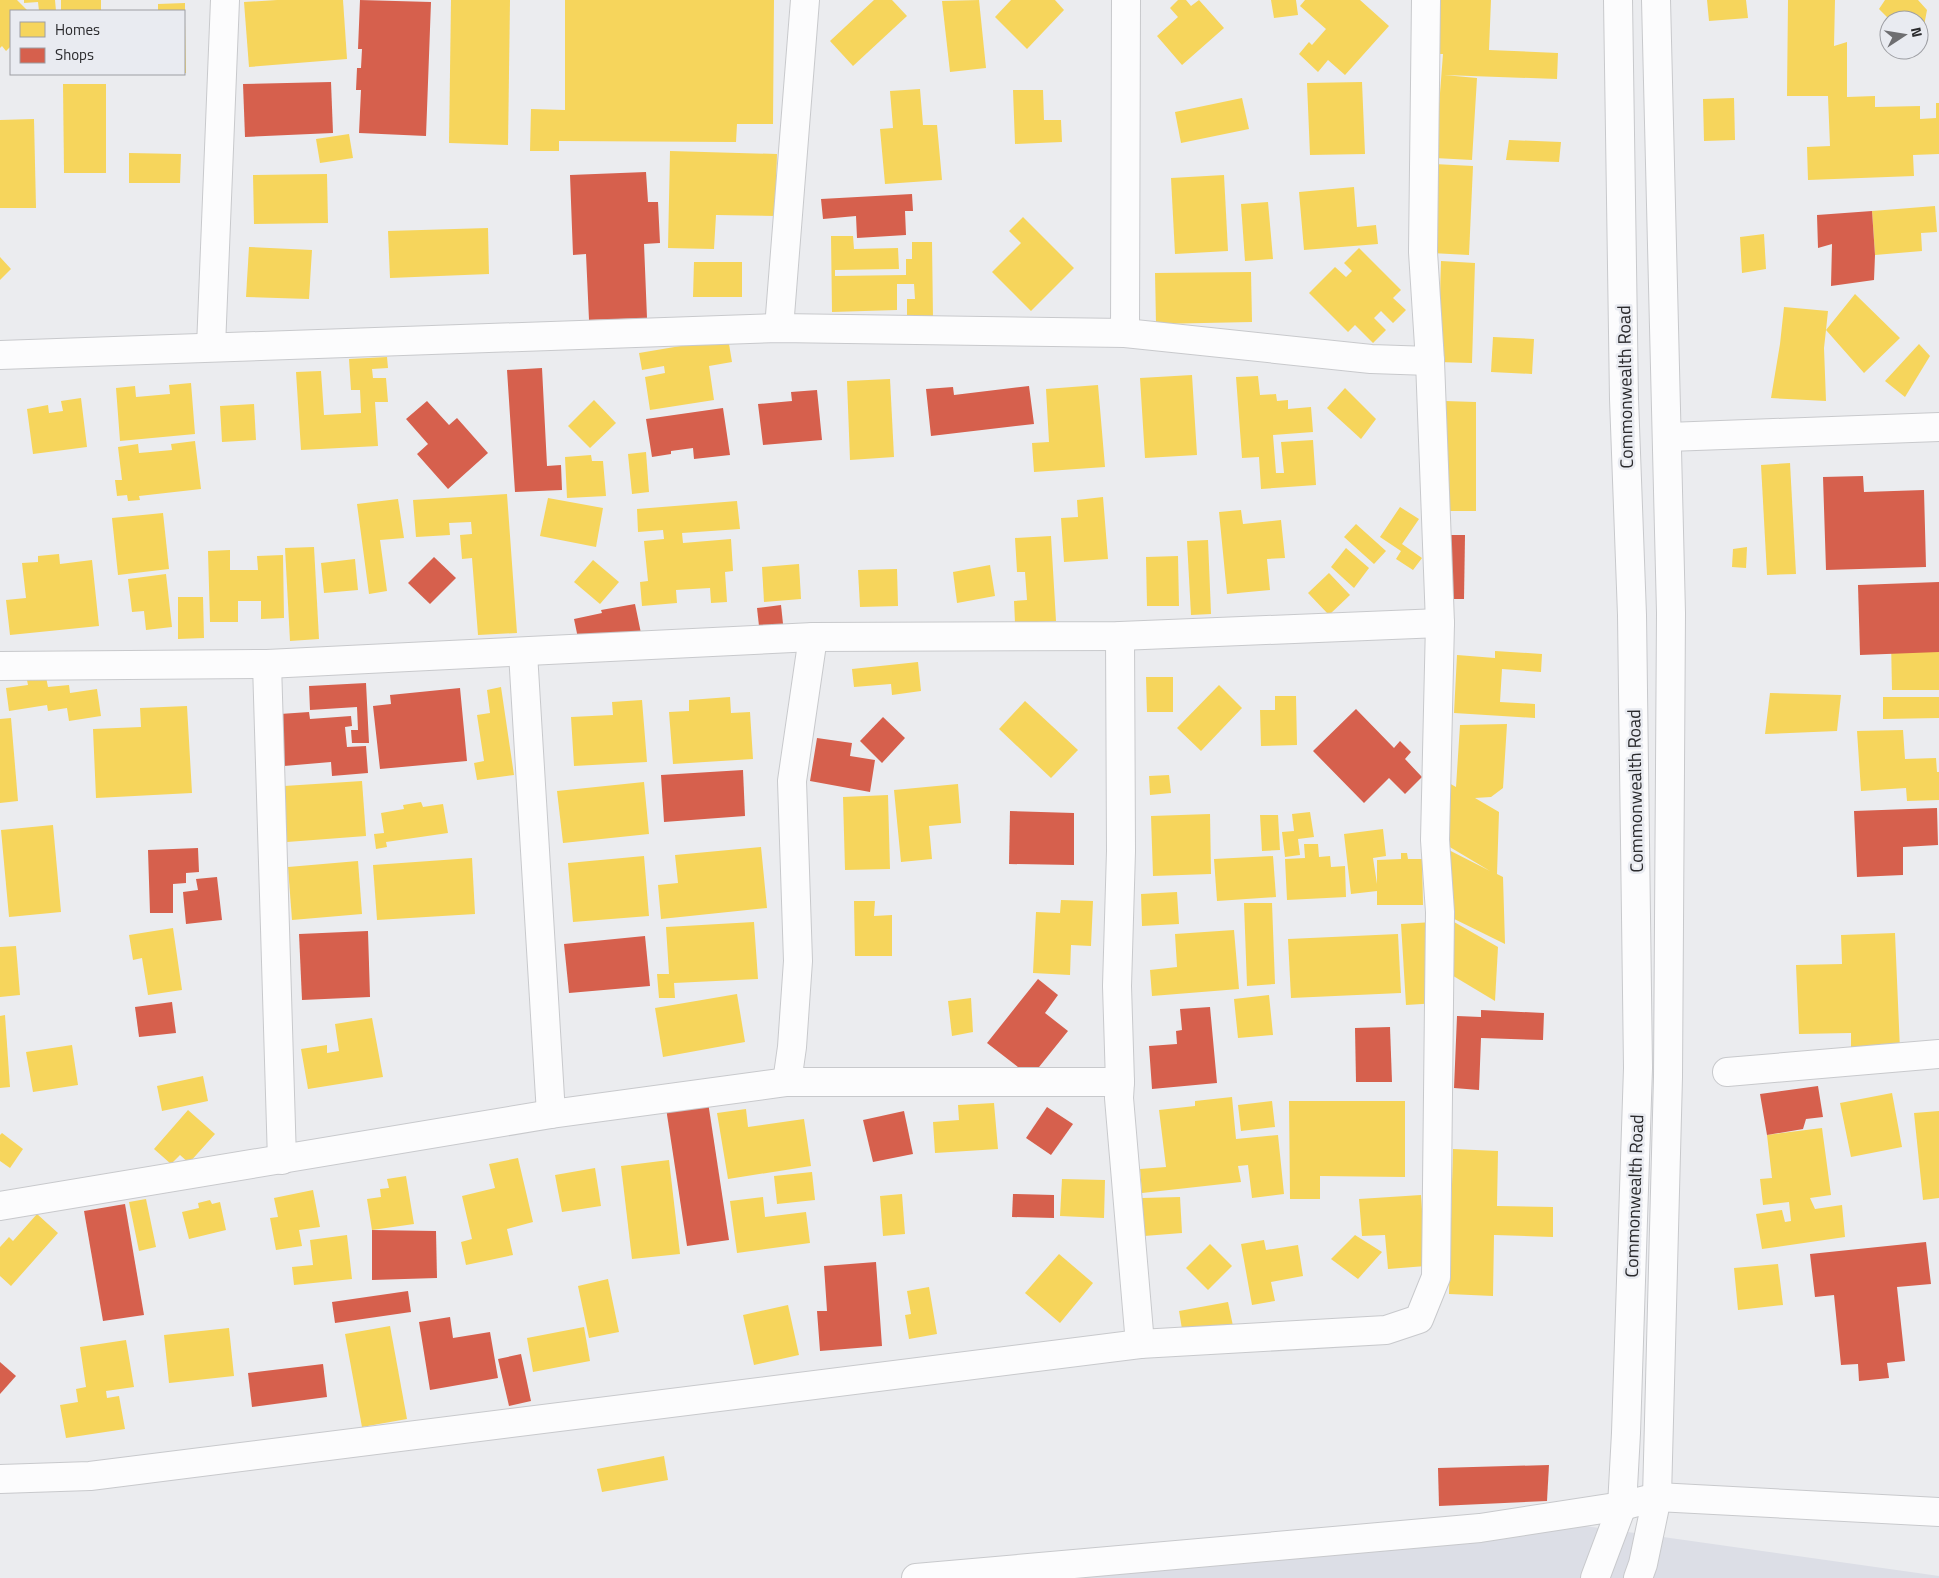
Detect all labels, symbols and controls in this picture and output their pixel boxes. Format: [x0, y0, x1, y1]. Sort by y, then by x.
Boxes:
legend [10, 10, 185, 75]
north arrow [1879, 10, 1929, 60]
text: Homes [55, 18, 100, 41]
text: N [1906, 25, 1928, 39]
text: Shops [55, 43, 94, 66]
street label: Commonwealth Road [1610, 305, 1640, 469]
street label: Commonwealth Road [1620, 709, 1650, 873]
street label: Commonwealth Road [1618, 1114, 1650, 1278]

